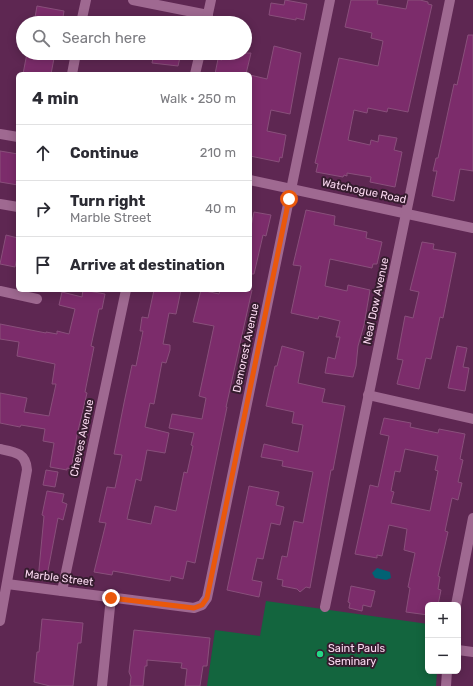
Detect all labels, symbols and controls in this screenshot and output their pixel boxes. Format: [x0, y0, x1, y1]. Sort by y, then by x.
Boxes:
search box [16, 16, 252, 60]
icon: search [30, 27, 52, 49]
text: Search here [62, 29, 146, 47]
text: 4 min [32, 88, 79, 108]
text: Walk · 250 m [160, 91, 236, 106]
icon: ahead [32, 142, 54, 164]
text: Continue [70, 144, 139, 162]
text: 210 m [200, 145, 236, 160]
street label: Watchogue Road [321, 176, 407, 206]
route start [280, 190, 298, 208]
text: Turn right [70, 192, 145, 210]
icon: right [32, 198, 54, 220]
text: 40 m [205, 201, 236, 216]
text: Marble Street [70, 210, 151, 225]
icon: arrive [32, 254, 54, 276]
text: Arrive at destination [70, 256, 225, 274]
street label: Neal Dow Avenue [360, 256, 392, 346]
street label: Demorest Avenue [230, 302, 262, 394]
street label: Cheves Avenue [67, 398, 97, 478]
street label: Marble Street [24, 567, 95, 589]
route end [102, 589, 120, 607]
map controls [425, 602, 461, 674]
button: + [425, 602, 461, 638]
button: − [425, 638, 461, 674]
place label: Saint Pauls Seminary [328, 642, 385, 668]
marker: Saint Pauls Seminary [315, 649, 325, 659]

